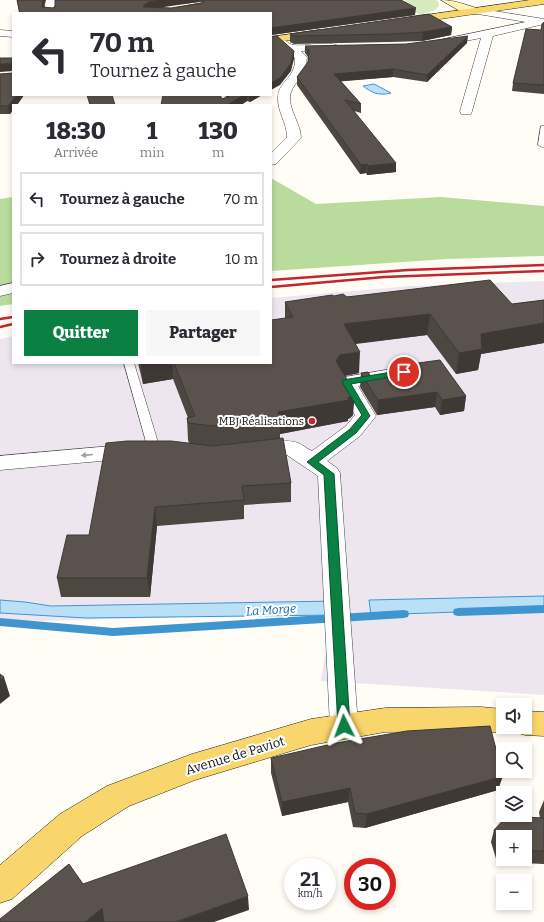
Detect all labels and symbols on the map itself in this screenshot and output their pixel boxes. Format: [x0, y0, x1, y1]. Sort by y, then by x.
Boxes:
pin [387, 355, 421, 389]
place label: MBJ Réalisations [219, 415, 304, 428]
marker: MBJ Réalisations [307, 416, 317, 426]
one-way arrow [81, 452, 93, 458]
water label: La Morge [246, 601, 296, 619]
position arrow [323, 705, 365, 747]
street label: Avenue de Paviot [184, 733, 287, 778]
speed limit sign: 30 [344, 858, 396, 910]

